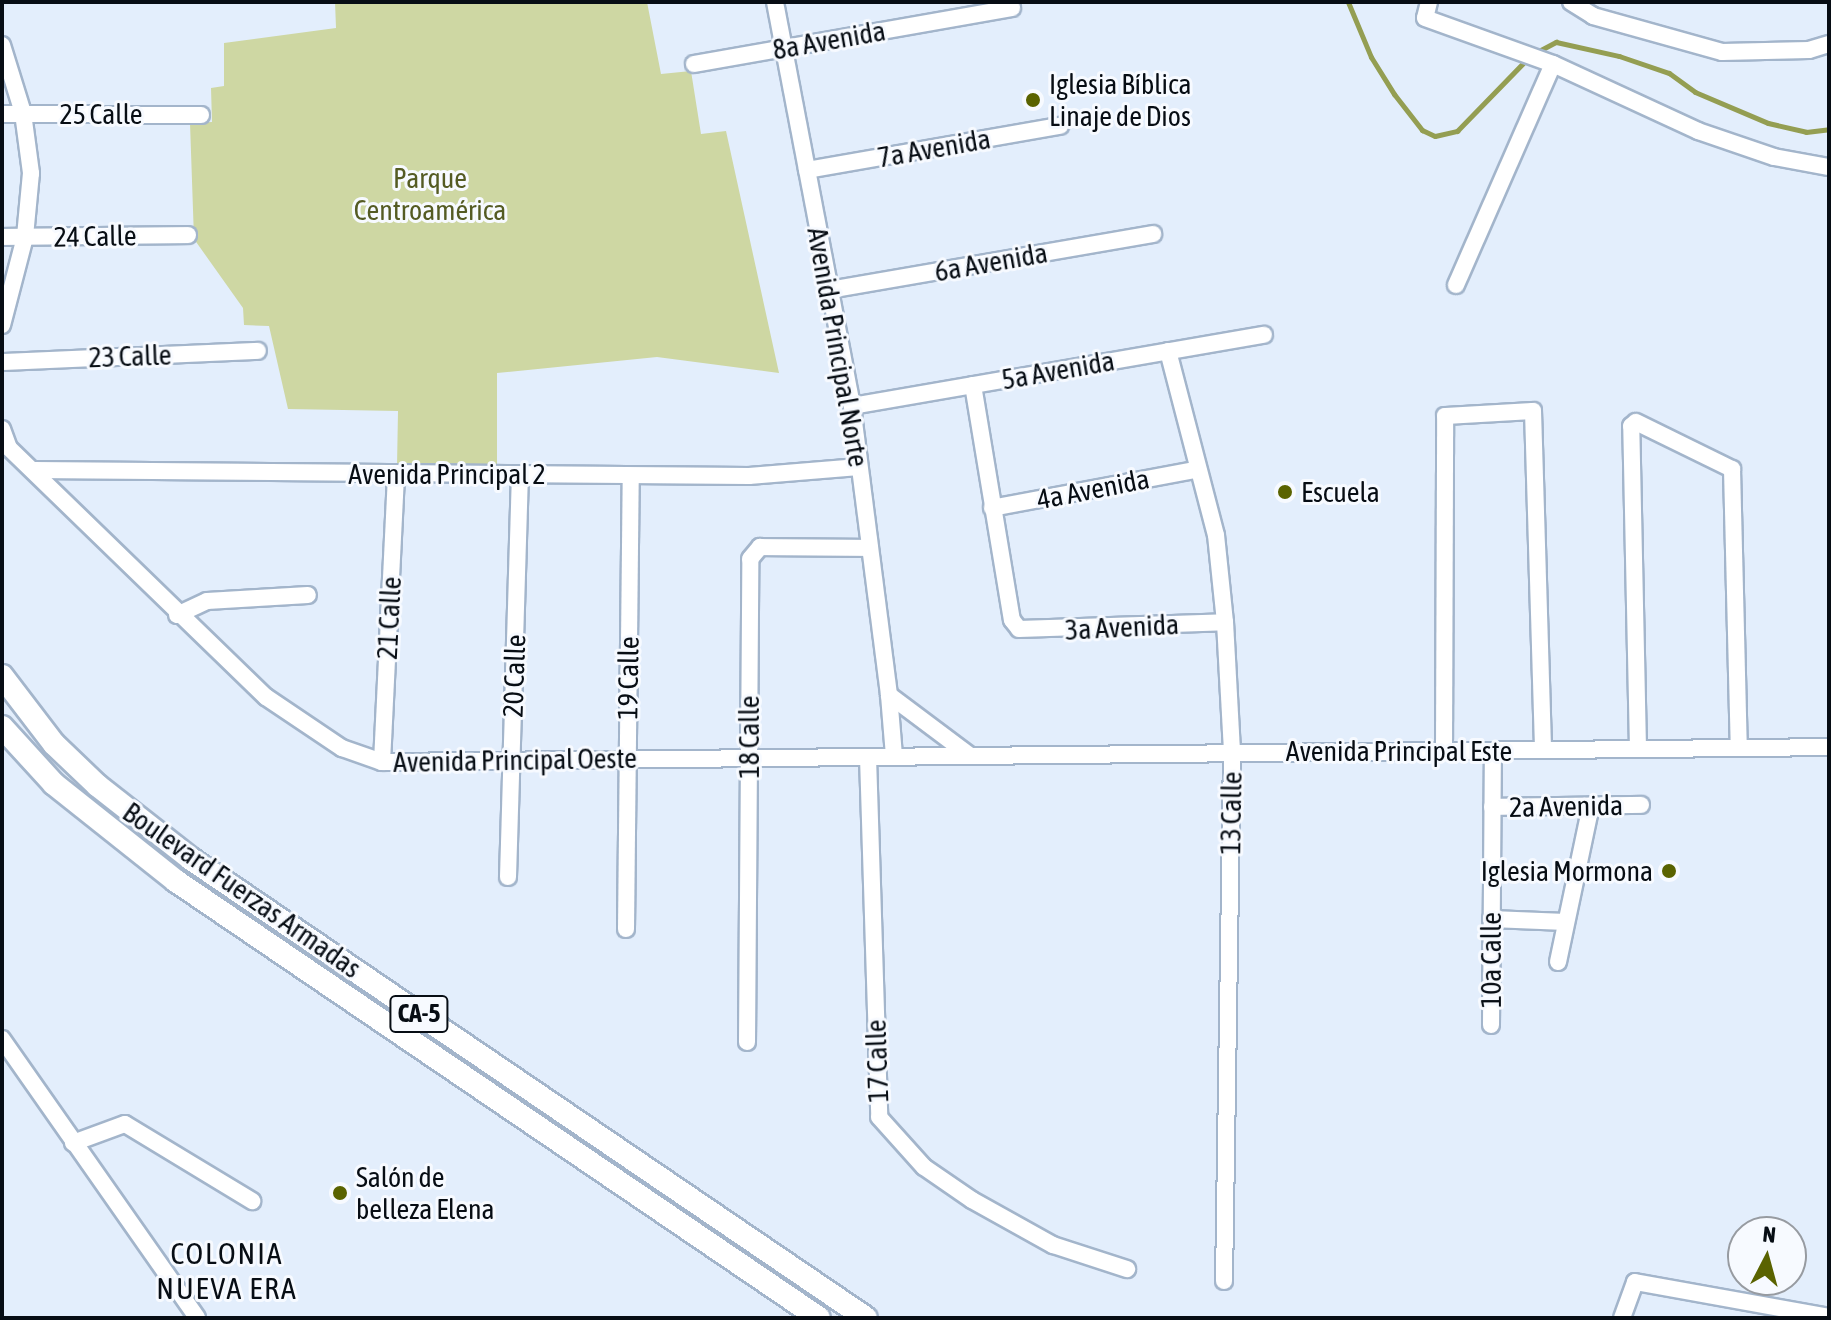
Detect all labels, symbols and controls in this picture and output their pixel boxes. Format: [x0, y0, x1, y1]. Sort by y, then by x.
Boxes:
street label: 8a Avenida [770, 14, 888, 66]
place label: Iglesia Bíblica Linaje de Dios [1049, 67, 1191, 133]
marker: Iglesia Bíblica Linaje de Dios [1024, 91, 1042, 109]
street label: 25 Calle [59, 97, 143, 131]
street label: 7a Avenida [875, 122, 993, 174]
park label: Parque Centroamérica [354, 161, 506, 227]
street label: 24 Calle [53, 218, 137, 254]
street label: Avenida Principal Norte [800, 225, 876, 469]
street label: 6a Avenida [932, 236, 1050, 288]
street label: 23 Calle [88, 338, 172, 374]
street label: 5a Avenida [999, 344, 1117, 396]
street label: Avenida Principal 2 [348, 457, 546, 491]
street label: 4a Avenida [1034, 462, 1152, 516]
place label: Escuela [1301, 475, 1380, 509]
marker: Escuela [1276, 483, 1294, 501]
street label: 21 Calle [370, 576, 408, 660]
street label: 3a Avenida [1064, 607, 1180, 647]
street label: 20 Calle [496, 634, 532, 718]
street label: 19 Calle [610, 636, 646, 720]
street label: 18 Calle [732, 695, 766, 779]
street label: Avenida Principal Este [1286, 734, 1512, 768]
street label: Avenida Principal Oeste [393, 741, 637, 779]
street label: 13 Calle [1213, 771, 1249, 855]
street label: 2a Avenida [1509, 788, 1623, 824]
street label: Boulevard Fuerzas Armadas [117, 795, 367, 985]
place label: Iglesia Mormona [1481, 854, 1653, 888]
marker: Iglesia Mormona [1660, 862, 1678, 880]
street label: 10a Calle [1474, 912, 1508, 1008]
road number: CA-5 [389, 992, 449, 1036]
street label: 17 Calle [859, 1019, 895, 1103]
place label: Salón de belleza Elena [356, 1160, 495, 1226]
marker: Salón de belleza Elena [331, 1184, 349, 1202]
north arrow [1727, 1216, 1807, 1296]
text: N [1761, 1221, 1777, 1248]
district label: COLONIA NUEVA ERA [156, 1235, 298, 1306]

